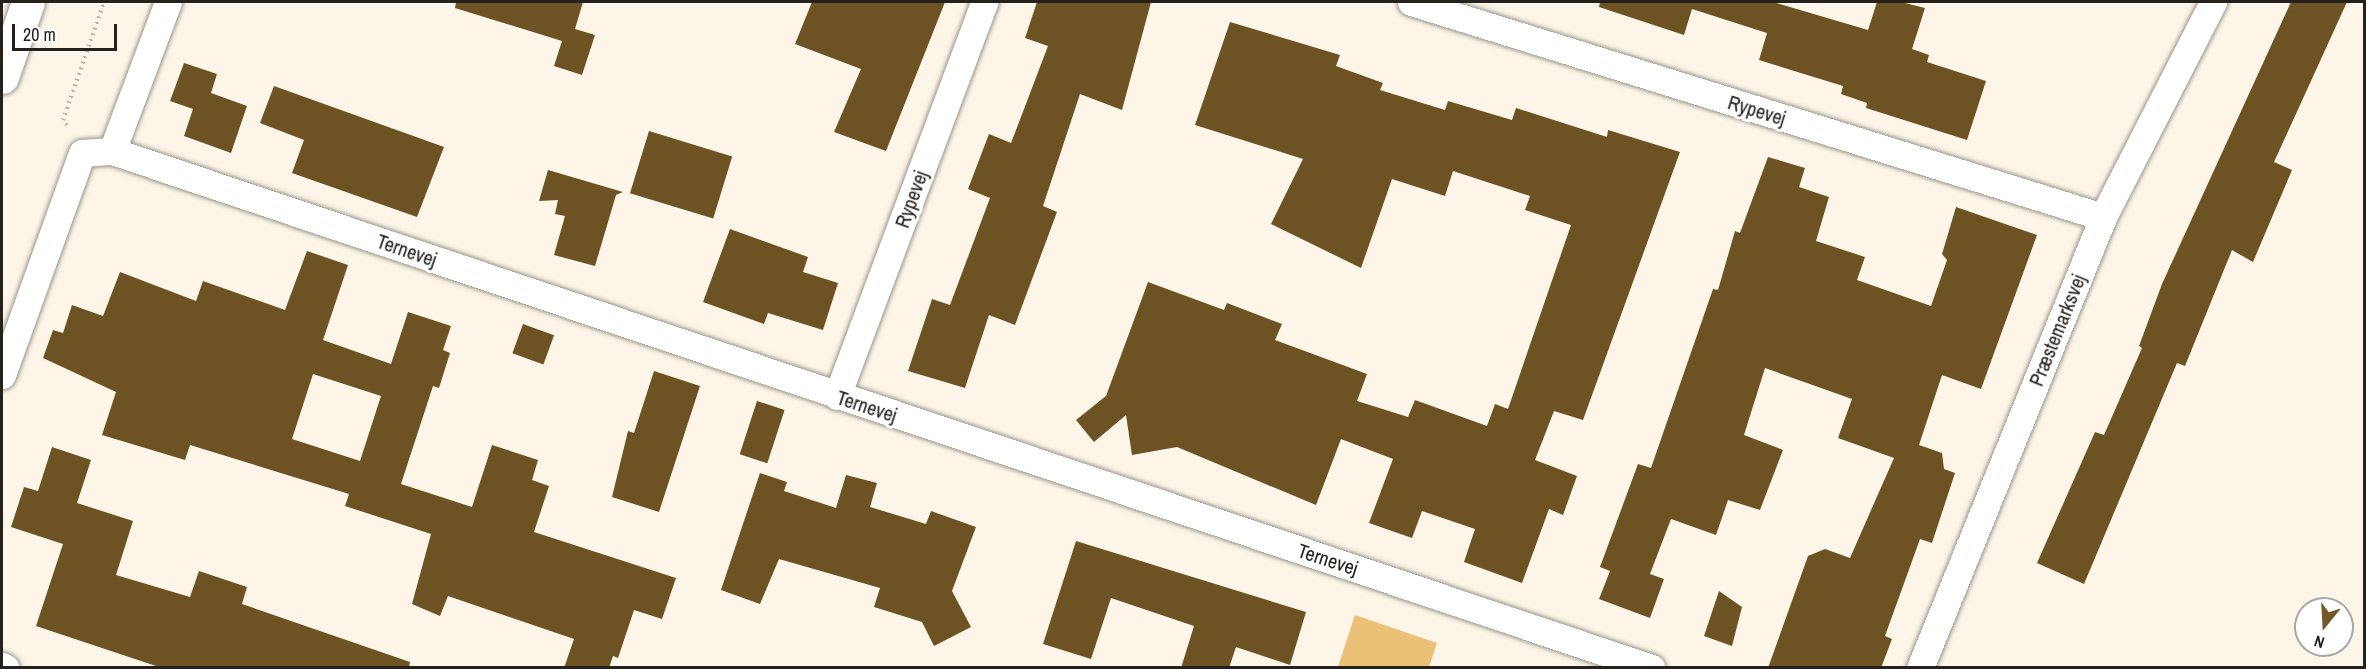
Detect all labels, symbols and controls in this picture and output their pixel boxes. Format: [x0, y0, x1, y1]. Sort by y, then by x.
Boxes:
scale bar [15, 12, 120, 50]
text: 20 m [23, 22, 56, 47]
street label: Rypevej [1725, 90, 1789, 130]
street label: Rypevej [890, 167, 932, 231]
street label: Ternevej [374, 229, 440, 271]
street label: Præstemarksvej [2024, 271, 2090, 389]
street label: Ternevej [834, 385, 900, 427]
street label: Ternevej [1295, 538, 1361, 580]
north arrow [2294, 597, 2354, 657]
text: N [2311, 630, 2327, 654]

